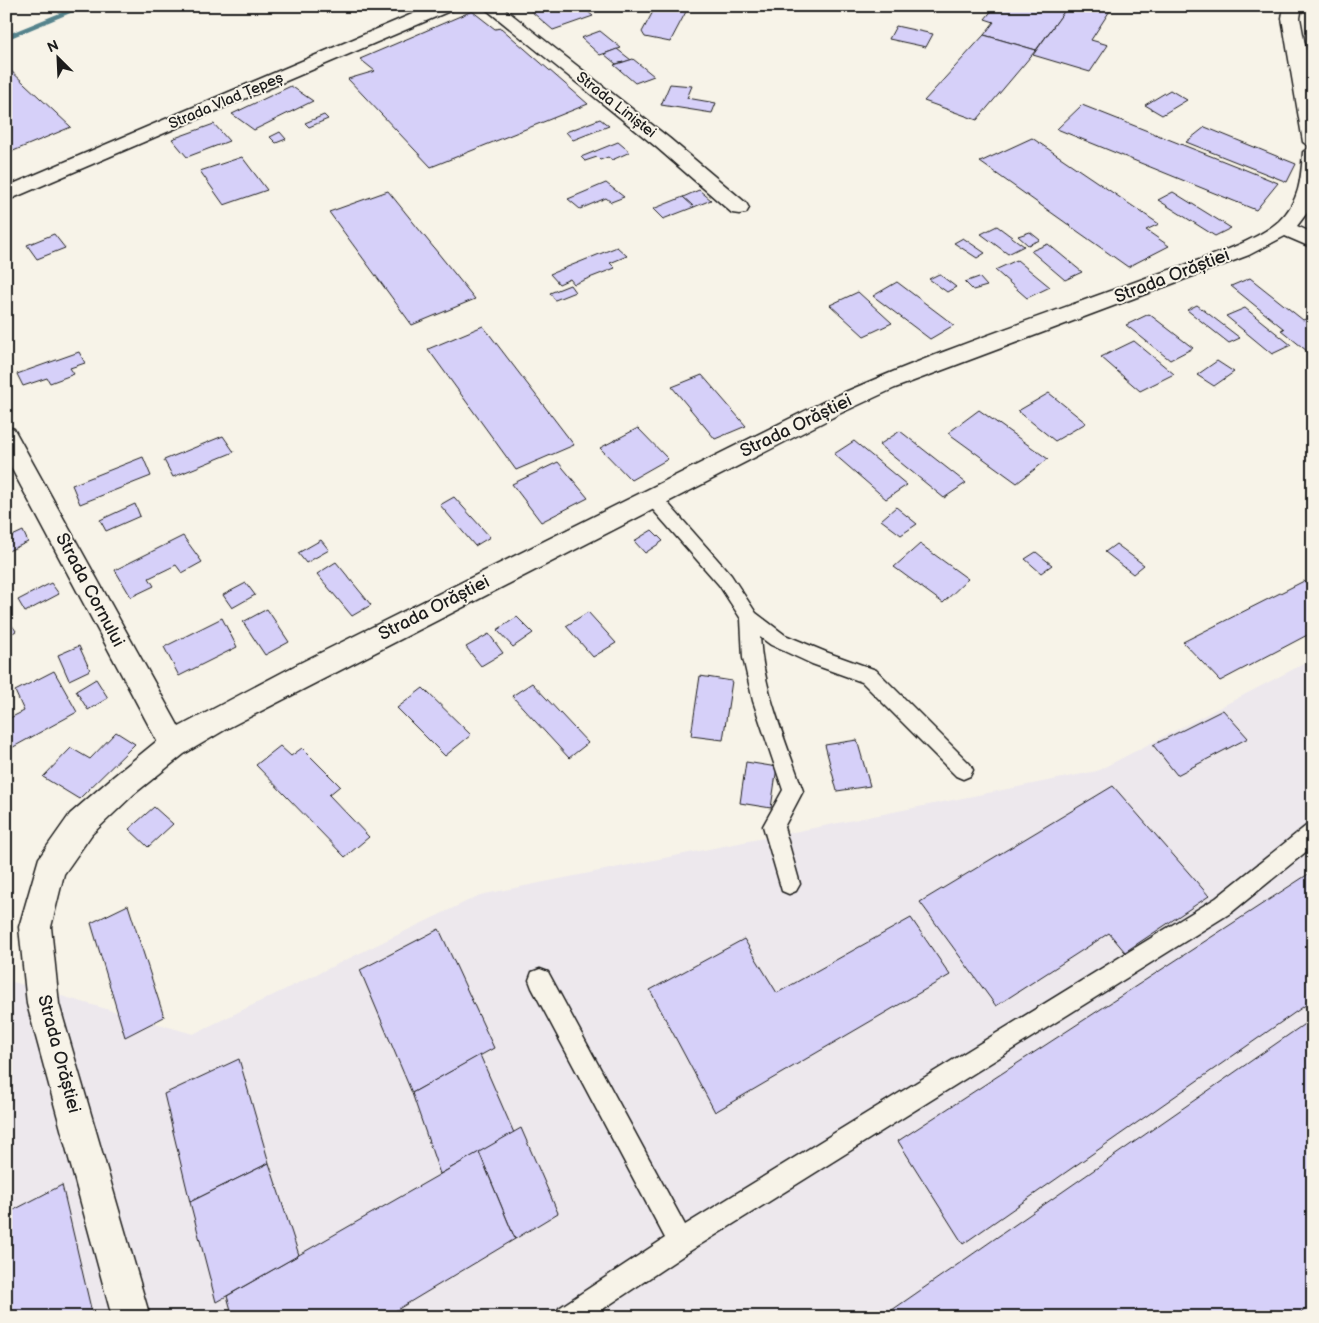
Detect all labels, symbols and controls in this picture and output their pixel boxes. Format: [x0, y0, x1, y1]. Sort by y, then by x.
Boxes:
north arrow [32, 32, 82, 82]
text: N [45, 37, 61, 56]
street label: Strada Vlad Țepeș [166, 68, 287, 134]
street label: Strada Liniștei [572, 68, 660, 142]
street label: Strada Orăștiei [1111, 244, 1233, 308]
street label: Strada Orăștiei [737, 390, 855, 462]
street label: Strada Cornului [51, 529, 129, 651]
street label: Strada Orăștiei [375, 571, 493, 645]
street label: Strada Orăștiei [33, 993, 85, 1115]

